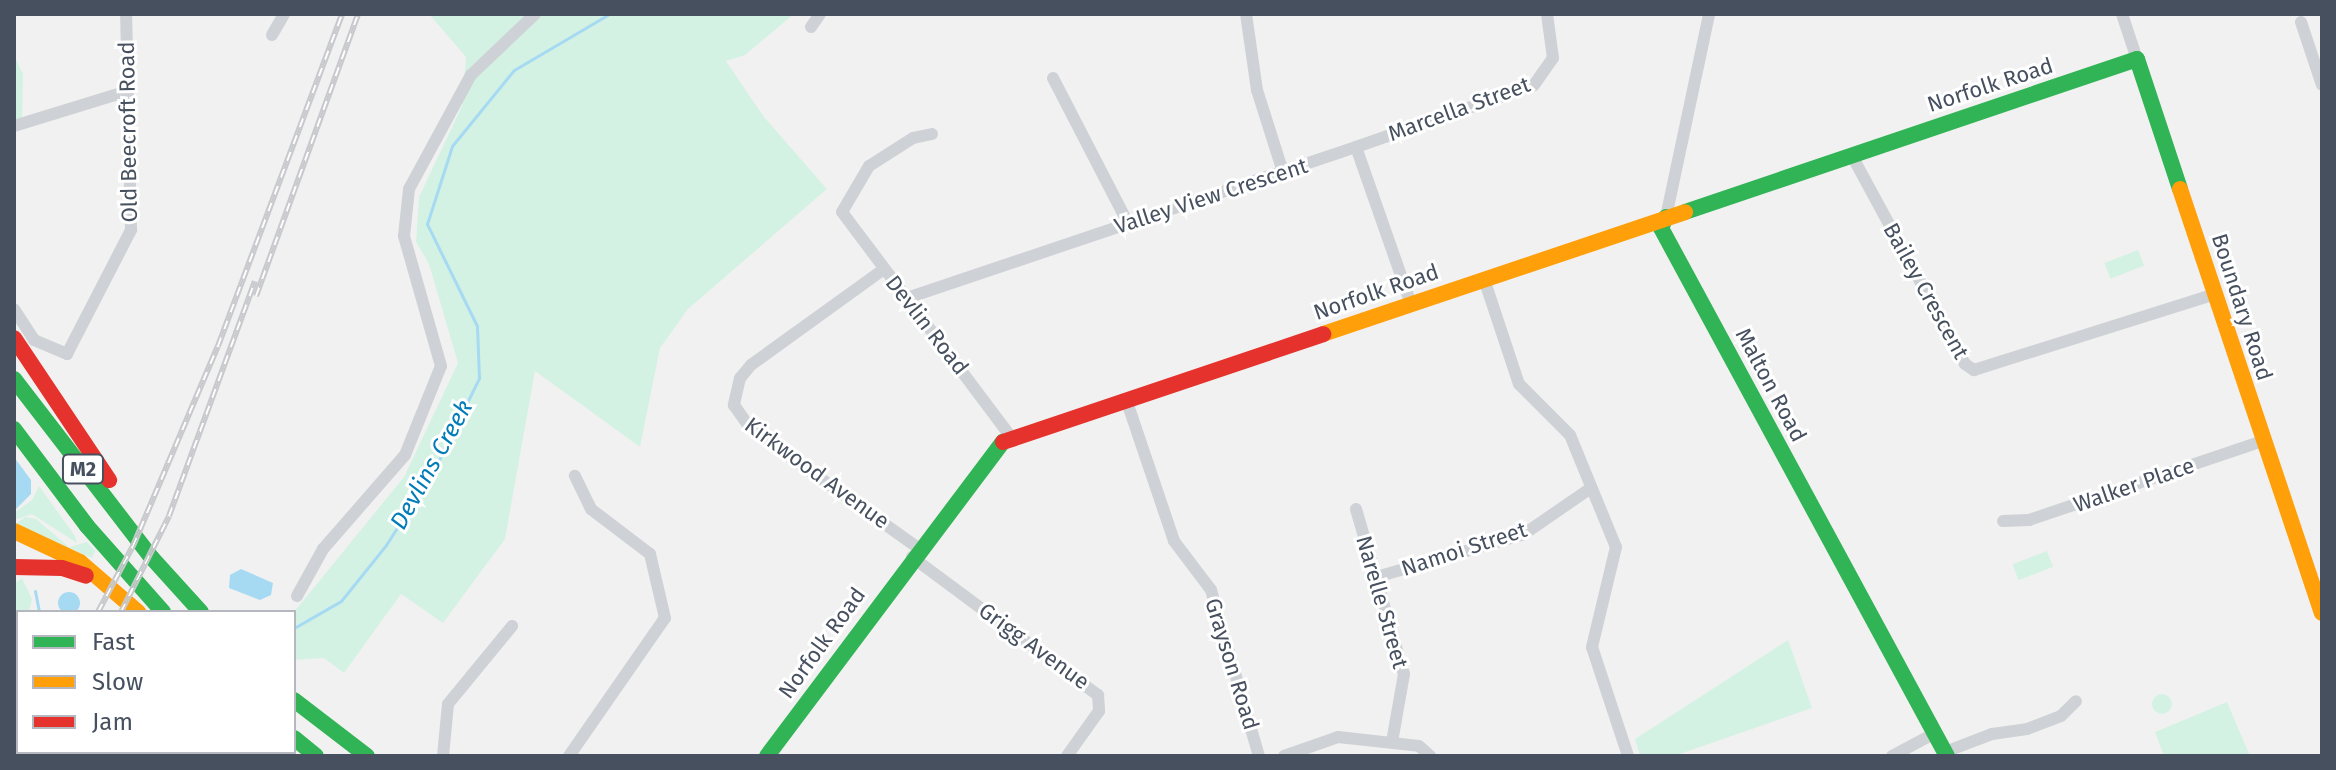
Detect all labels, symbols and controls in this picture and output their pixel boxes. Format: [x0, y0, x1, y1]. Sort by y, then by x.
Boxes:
street label: Old Beecroft Road [113, 41, 143, 223]
street label: Norfolk Road [1924, 52, 2056, 118]
street label: Marcella Street [1384, 71, 1534, 147]
street label: Valley View Crescent [1111, 152, 1311, 240]
street label: Bailey Crescent [1878, 218, 1974, 364]
street label: Boundary Road [2206, 230, 2278, 384]
street label: Norfolk Road [1310, 258, 1442, 326]
street label: Devlin Road [880, 270, 974, 380]
street label: Malton Road [1730, 324, 1812, 446]
water label: Devlins Creek [385, 395, 479, 535]
street label: Kirkwood Avenue [740, 412, 894, 534]
street label: Walker Place [2070, 452, 2198, 518]
road number: M2 [61, 453, 105, 485]
street label: Namoi Street [1398, 516, 1530, 582]
street label: Narelle Street [1350, 532, 1414, 672]
street label: Norfolk Road [773, 582, 871, 704]
street label: Grayson Road [1199, 595, 1265, 733]
street label: Grigg Avenue [974, 597, 1094, 695]
legend [16, 610, 296, 754]
text: Fast [92, 628, 135, 656]
text: Slow [92, 668, 143, 696]
text: Jam [92, 708, 133, 736]

